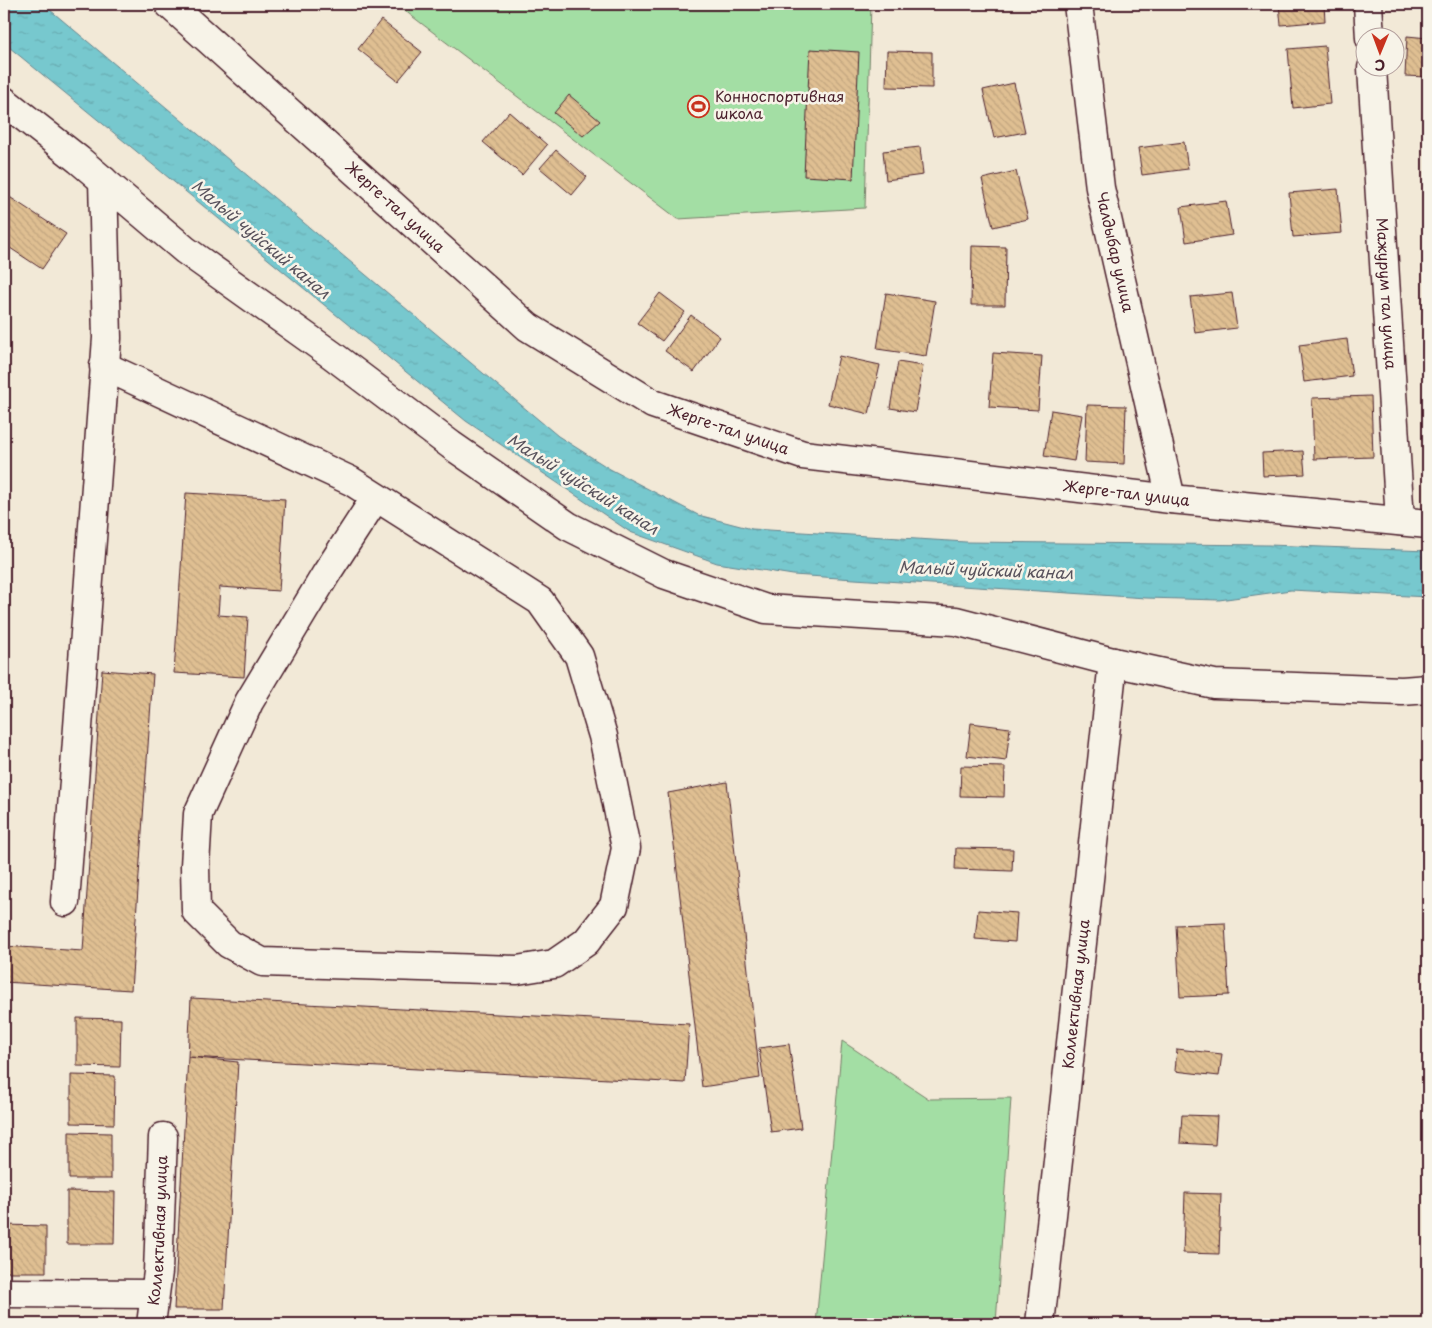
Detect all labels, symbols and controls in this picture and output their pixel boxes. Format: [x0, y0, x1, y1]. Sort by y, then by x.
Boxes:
north arrow [1354, 28, 1404, 78]
text: С [1374, 55, 1385, 76]
place label: Конноспортивная школа [715, 84, 844, 124]
sports icon: Конноспортивная школа [687, 94, 711, 118]
street label: Жерге-тал улица [341, 155, 451, 258]
water label: Малый чуйский канал [187, 173, 337, 304]
street label: Чалдыбар улица [1091, 189, 1141, 315]
street label: Мажурум тал улица [1371, 217, 1404, 371]
street label: Жерге-тал улица [665, 397, 793, 460]
water label: Малый чуйский канал [503, 427, 664, 540]
street label: Жерге-тал улица [1062, 473, 1191, 511]
water label: Малый чуйский канал [898, 554, 1074, 584]
street label: Коллективная улица [1055, 917, 1095, 1070]
street label: Коллективная улица [141, 1154, 172, 1307]

